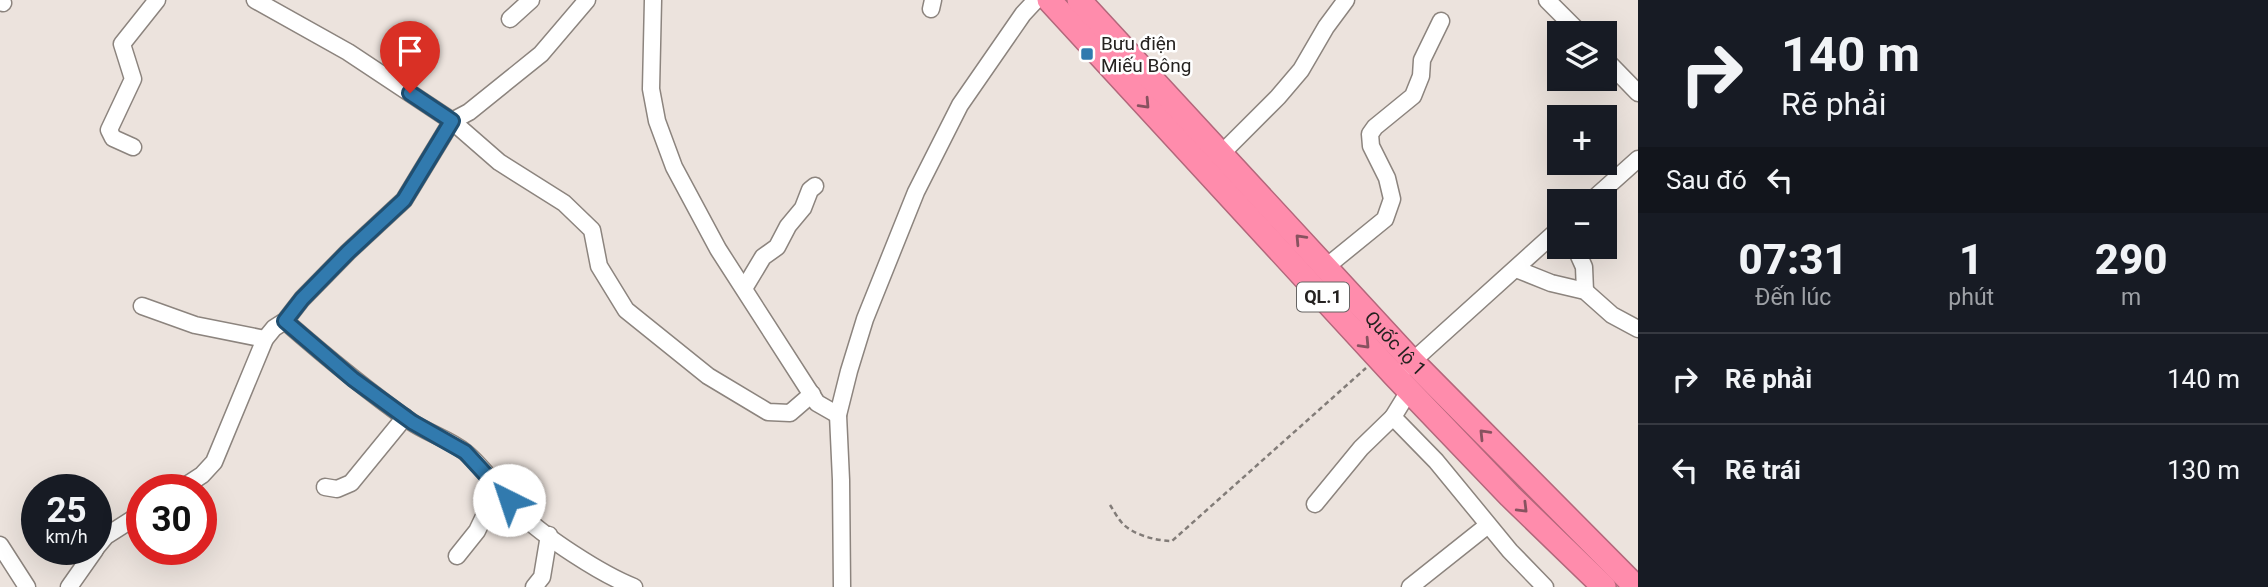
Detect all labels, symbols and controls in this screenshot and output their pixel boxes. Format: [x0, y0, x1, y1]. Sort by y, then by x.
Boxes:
pin [380, 21, 440, 93]
map controls [1547, 21, 1617, 259]
button: layers [1547, 21, 1617, 91]
text: 140 m [1781, 26, 1920, 83]
icon: right [1666, 28, 1757, 119]
icon: arrive [391, 32, 429, 70]
place label: Bưu điện Miếu Bông [1101, 32, 1191, 77]
marker: Bưu điện Miếu Bông [1079, 46, 1095, 62]
text: Rẽ phải [1781, 85, 1886, 123]
one-way arrow [1137, 96, 1149, 109]
button: + [1547, 105, 1617, 175]
icon: left [1761, 161, 1799, 199]
text: Sau đó [1666, 165, 1747, 195]
button: − [1547, 189, 1617, 259]
one-way arrow [1295, 234, 1308, 247]
text: 07:31 [1739, 235, 1848, 284]
text: 1 [1959, 235, 1983, 284]
text: 290 [2095, 235, 2167, 284]
road number: QL.1 [1297, 282, 1349, 312]
text: Đến lúc [1755, 284, 1831, 311]
text: phút [1948, 284, 1994, 311]
text: m [2121, 284, 2141, 311]
street label: Quốc lộ 1 [1360, 306, 1431, 381]
one-way arrow [1357, 336, 1370, 349]
icon: right [1666, 360, 1704, 398]
text: Rẽ phải [1725, 364, 1812, 394]
text: 140 m [2167, 364, 2240, 394]
one-way arrow [1480, 430, 1493, 443]
icon: left [1666, 451, 1704, 489]
text: Rẽ trái [1725, 455, 1801, 485]
text: 130 m [2167, 455, 2240, 485]
position arrow [472, 463, 546, 537]
speed limit sign: 30 [126, 474, 217, 565]
text: 25 [46, 490, 87, 531]
one-way arrow [1514, 500, 1527, 513]
text: km/h [45, 526, 88, 547]

